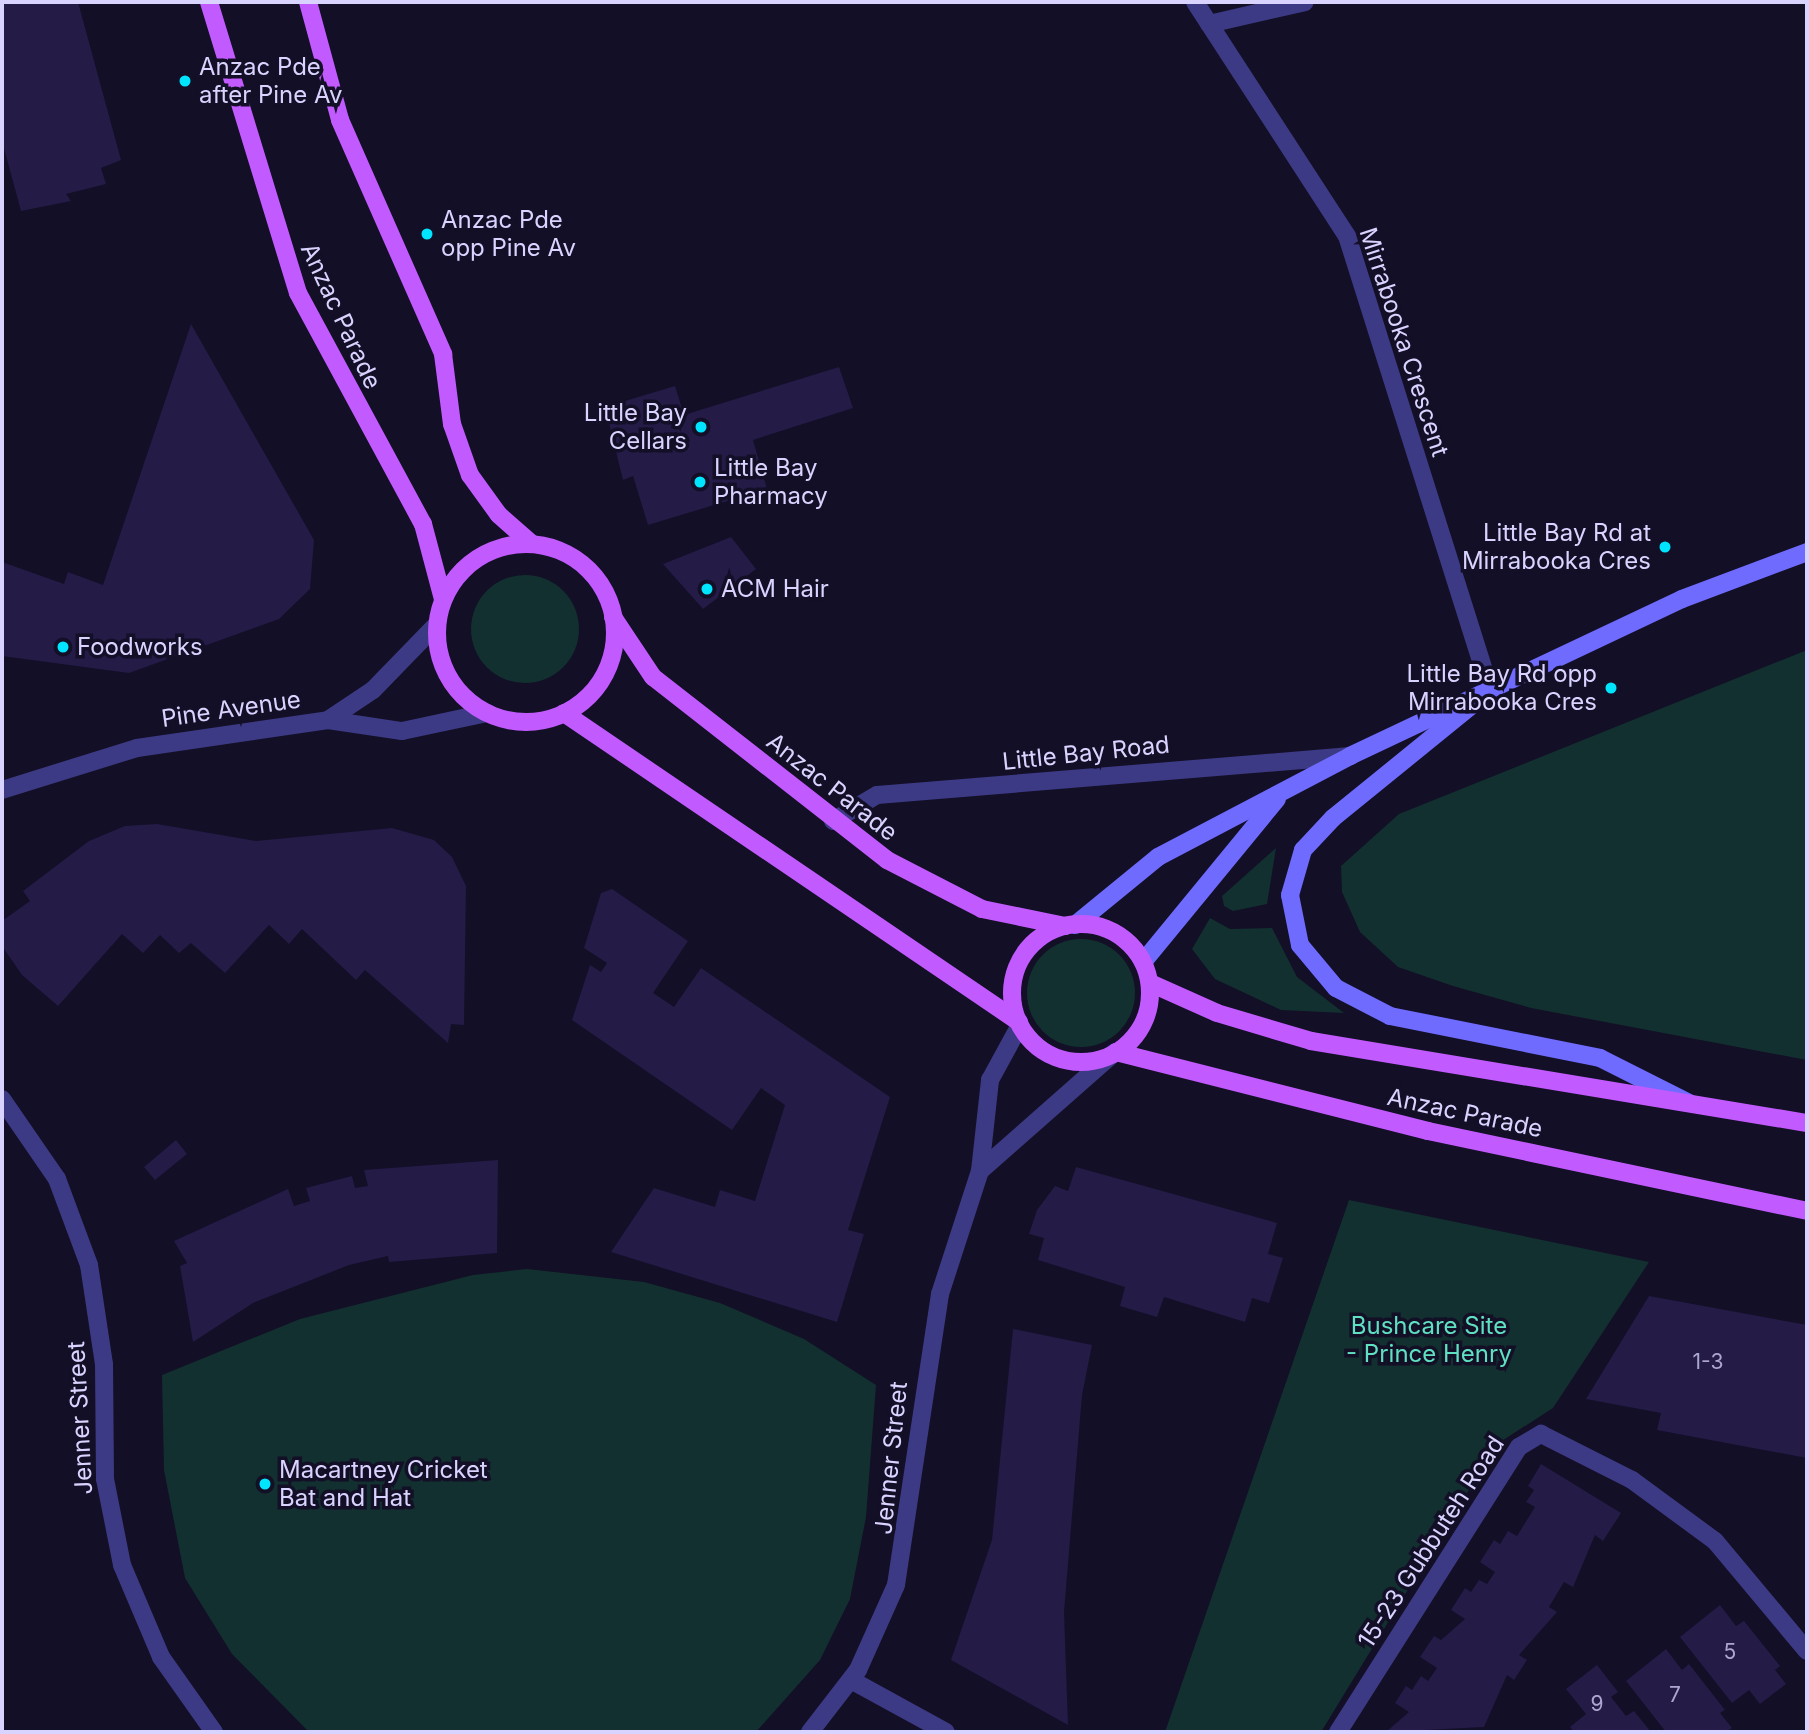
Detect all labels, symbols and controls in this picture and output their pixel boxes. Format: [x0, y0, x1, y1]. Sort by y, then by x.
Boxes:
place label: Anzac Pde after Pine Av [199, 53, 342, 109]
marker: Anzac Pde after Pine Av [177, 73, 193, 89]
place label: Anzac Pde opp Pine Av [441, 206, 576, 262]
street label: Mirrabooka Crescent [1353, 224, 1455, 460]
marker: Anzac Pde opp Pine Av [419, 226, 435, 242]
street label: Anzac Parade [295, 238, 387, 394]
place label: Little Bay Cellars [584, 399, 687, 455]
marker: Little Bay Cellars [693, 419, 709, 435]
place label: Little Bay Pharmacy [714, 454, 828, 510]
marker: Little Bay Pharmacy [692, 474, 708, 490]
place label: Little Bay Rd at Mirrabooka Cres [1462, 519, 1651, 575]
marker: Little Bay Rd at Mirrabooka Cres [1657, 539, 1673, 555]
place label: ACM Hair [721, 575, 829, 603]
marker: ACM Hair [699, 581, 715, 597]
place label: Foodworks [77, 633, 203, 661]
marker: Foodworks [55, 639, 71, 655]
place label: Little Bay Rd opp Mirrabooka Cres [1407, 660, 1597, 716]
marker: Little Bay Rd opp Mirrabooka Cres [1603, 680, 1619, 696]
street label: Pine Avenue [159, 685, 303, 733]
street label: Anzac Parade [761, 727, 903, 847]
street label: Little Bay Road [1001, 730, 1171, 776]
street label: Anzac Parade [1385, 1082, 1545, 1144]
park label: Bushcare Site - Prince Henry [1346, 1312, 1512, 1368]
street label: Jenner Street [62, 1341, 98, 1495]
house number: 1-3 [1693, 1349, 1723, 1375]
street label: Jenner Street [869, 1380, 913, 1536]
street label: 15-23 Gubbuteh Road [1352, 1431, 1510, 1653]
place label: Macartney Cricket Bat and Hat [279, 1456, 488, 1512]
marker: Macartney Cricket Bat and Hat [257, 1476, 273, 1492]
house number: 5 [1724, 1639, 1736, 1665]
house number: 7 [1669, 1682, 1681, 1708]
house number: 9 [1590, 1691, 1604, 1717]

